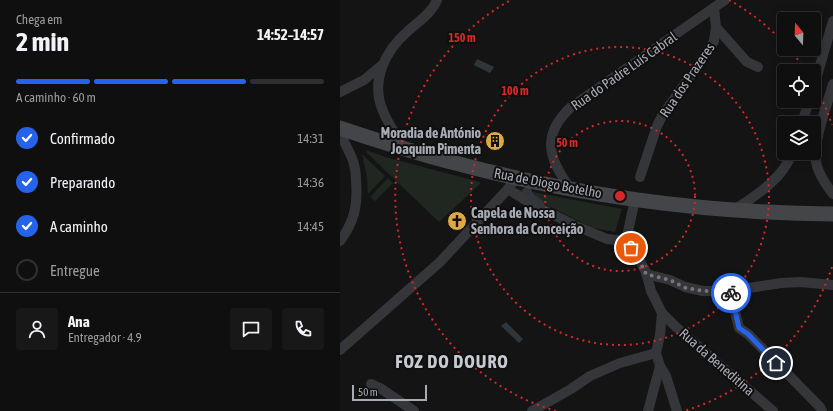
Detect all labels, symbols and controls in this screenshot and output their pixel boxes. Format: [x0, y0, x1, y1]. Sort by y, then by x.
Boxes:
text: Chega em [16, 12, 62, 27]
north arrow [777, 12, 821, 56]
map controls [777, 12, 821, 160]
text: 14:52–14:57 [257, 26, 324, 43]
text: 2 min [16, 27, 69, 57]
street label: Rua do Padre Luís Cabral [568, 28, 680, 113]
text: 150 m [448, 31, 476, 45]
street label: Rua dos Prazeres [656, 40, 718, 120]
button: locate [777, 64, 821, 108]
text: 100 m [501, 84, 529, 98]
text: A caminho · 60 m [16, 90, 96, 105]
button: layers [777, 116, 821, 160]
place label: Moradia de António Joaquim Pimenta [381, 125, 481, 157]
icon: check [16, 127, 38, 149]
text: Confirmado [50, 130, 115, 147]
building icon: Moradia de António Joaquim Pimenta [484, 130, 506, 152]
text: 14:31 [297, 131, 324, 146]
text: 50 m [556, 136, 578, 150]
street label: Rua de Diogo Botelho [493, 165, 603, 201]
icon: check [16, 171, 38, 193]
text: Preparando [50, 174, 115, 191]
text: 14:36 [297, 175, 324, 190]
centre of rings [613, 189, 627, 203]
place label: Capela de Nossa Senhora da Conceição [471, 205, 584, 237]
church icon: Capela de Nossa Senhora da Conceição [446, 210, 468, 232]
icon: check [16, 215, 38, 237]
text: A caminho [50, 218, 108, 235]
text: 14:45 [297, 219, 324, 234]
pin [614, 231, 648, 265]
icon: bag [620, 237, 642, 259]
text: Entregue [50, 262, 100, 279]
courier [711, 273, 751, 313]
icon: bike [720, 282, 742, 304]
button: person [16, 308, 58, 350]
button: chat [230, 308, 272, 350]
button: phone [282, 308, 324, 350]
text: Ana [68, 313, 90, 330]
street label: Rua da Beneditina [676, 325, 758, 399]
text: Entregador · 4.9 [68, 330, 142, 345]
pin [759, 346, 793, 380]
district label: FOZ DO DOURO [395, 351, 509, 372]
icon: home [765, 352, 787, 374]
scale bar [352, 383, 427, 402]
text: 50 m [358, 386, 378, 398]

